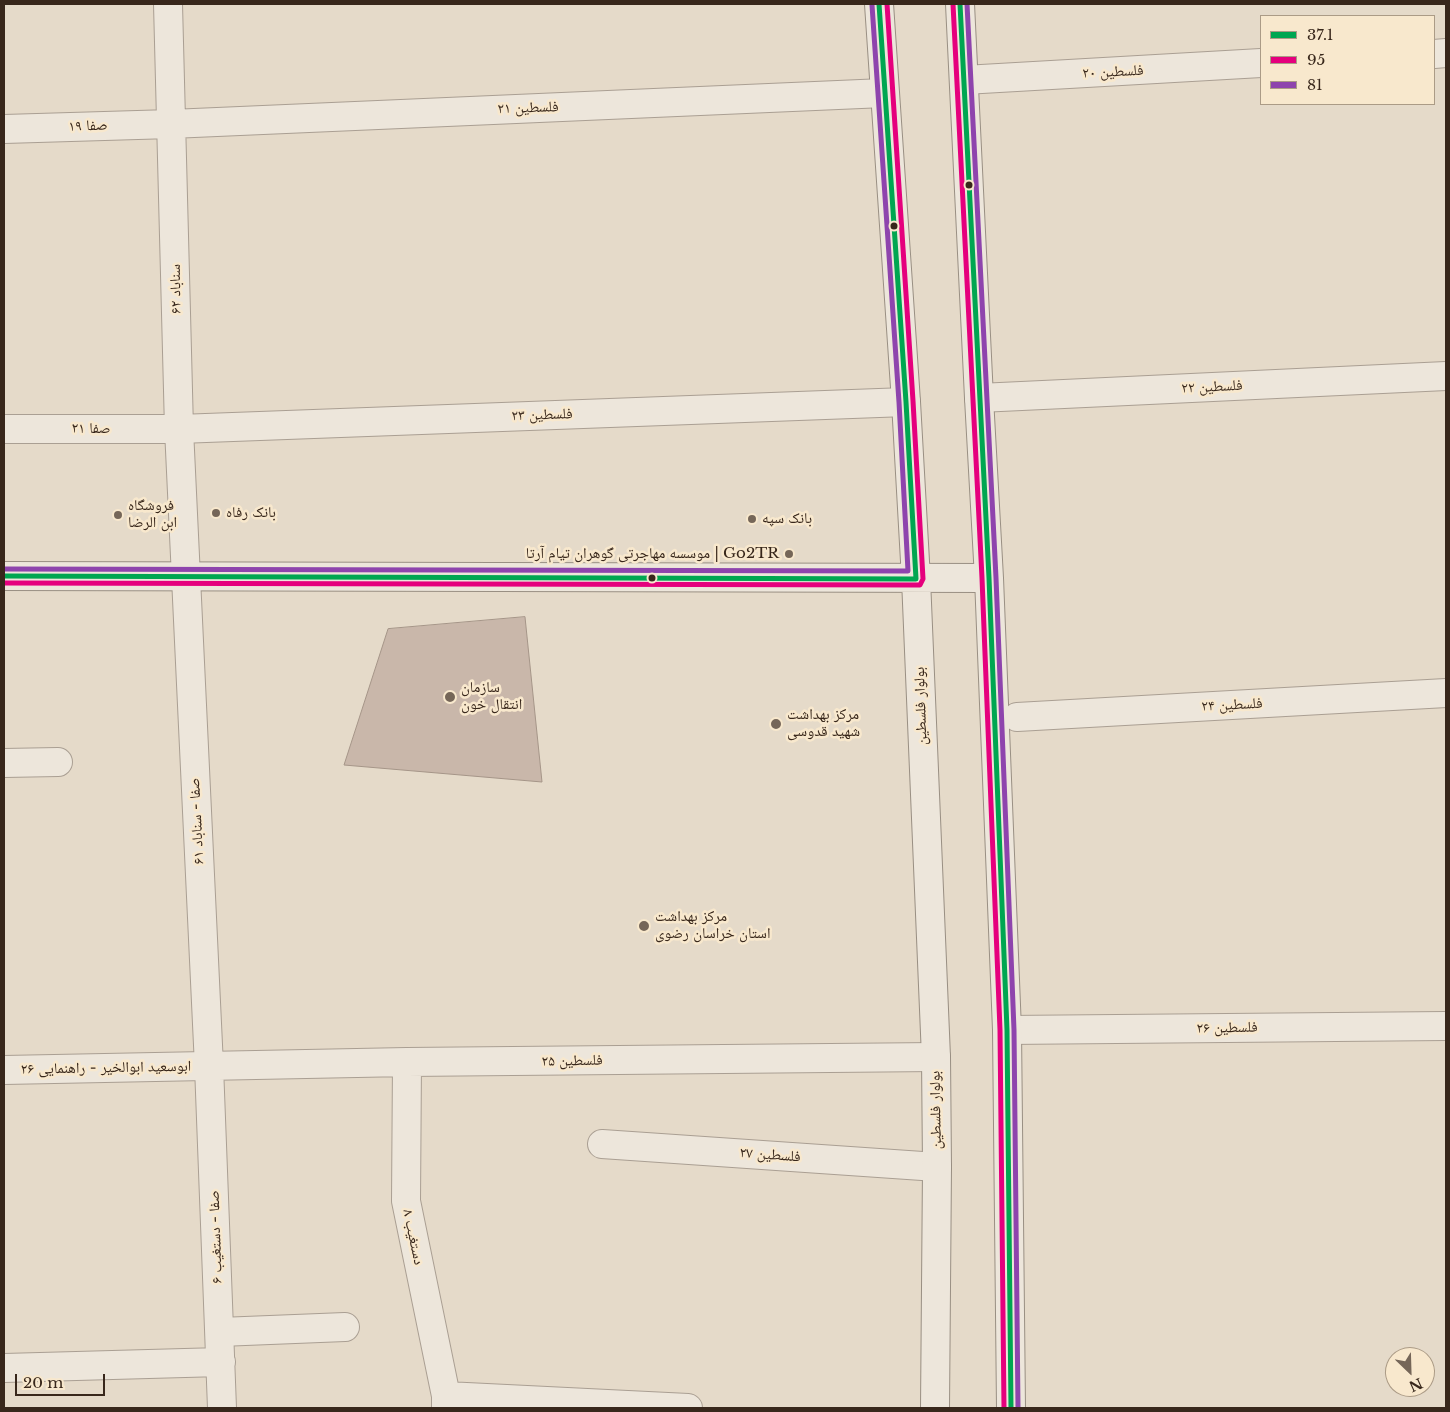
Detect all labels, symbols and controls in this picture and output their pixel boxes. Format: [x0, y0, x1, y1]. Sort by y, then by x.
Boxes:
legend [1260, 15, 1435, 105]
text: 37.1 [1307, 25, 1334, 44]
text: 95 [1307, 50, 1325, 69]
street label: فلسطین ۲۰ [1082, 61, 1144, 83]
text: 81 [1307, 75, 1323, 94]
street label: فلسطین ۲۱ [497, 98, 559, 118]
street label: صفا ۱۹ [68, 116, 108, 136]
unlabelled marker [964, 180, 974, 190]
unlabelled marker [889, 221, 899, 231]
street label: سناباد ۶۲ [167, 264, 185, 314]
street label: فلسطین ۲۲ [1181, 376, 1243, 398]
street label: فلسطین ۲۳ [511, 405, 573, 425]
street label: صفا ۲۱ [71, 420, 111, 438]
place label: فروشگاه ابن الرضا [128, 497, 177, 532]
place label: بانک رفاه [226, 504, 276, 522]
marker: بانک رفاه [210, 507, 222, 519]
marker: فروشگاه ابن الرضا [112, 509, 124, 521]
place label: بانک سپه [762, 510, 812, 528]
marker: بانک سپه [746, 513, 758, 525]
place label: موسسه مهاجرتی گوهران تیام آرتا | Go2TR [526, 545, 779, 563]
marker: موسسه مهاجرتی گوهران تیام آرتا | Go2TR [783, 548, 795, 560]
unlabelled marker [647, 573, 657, 583]
street label: بولوار فلسطین [911, 666, 931, 746]
place label: سازمان انتقال خون [461, 679, 522, 714]
marker: سازمان انتقال خون [443, 690, 457, 704]
street label: فلسطین ۲۴ [1201, 694, 1263, 716]
place label: مرکز بهداشت شهید قدوسی [787, 706, 860, 741]
marker: مرکز بهداشت شهید قدوسی [769, 717, 783, 731]
street label: صفا - سناباد ۶۱ [186, 777, 208, 865]
place label: مرکز بهداشت استان خراسان رضوی [655, 908, 771, 943]
marker: مرکز بهداشت استان خراسان رضوی [637, 919, 651, 933]
street label: فلسطین ۲۶ [1196, 1018, 1258, 1038]
street label: فلسطین ۲۵ [541, 1051, 603, 1071]
street label: ابوسعید ابوالخیر - راهنمایی ۲۶ [21, 1058, 191, 1078]
street label: بولوار فلسطین [926, 1071, 946, 1149]
street label: فلسطین ۲۷ [739, 1144, 801, 1166]
street label: صفا - دستغیب ۶ [205, 1190, 227, 1284]
street label: دستغیب ۸ [398, 1208, 428, 1266]
north arrow [1385, 1347, 1435, 1397]
scale bar [18, 1364, 108, 1396]
text: 20 m [23, 1373, 63, 1392]
text: N [1406, 1374, 1425, 1396]

